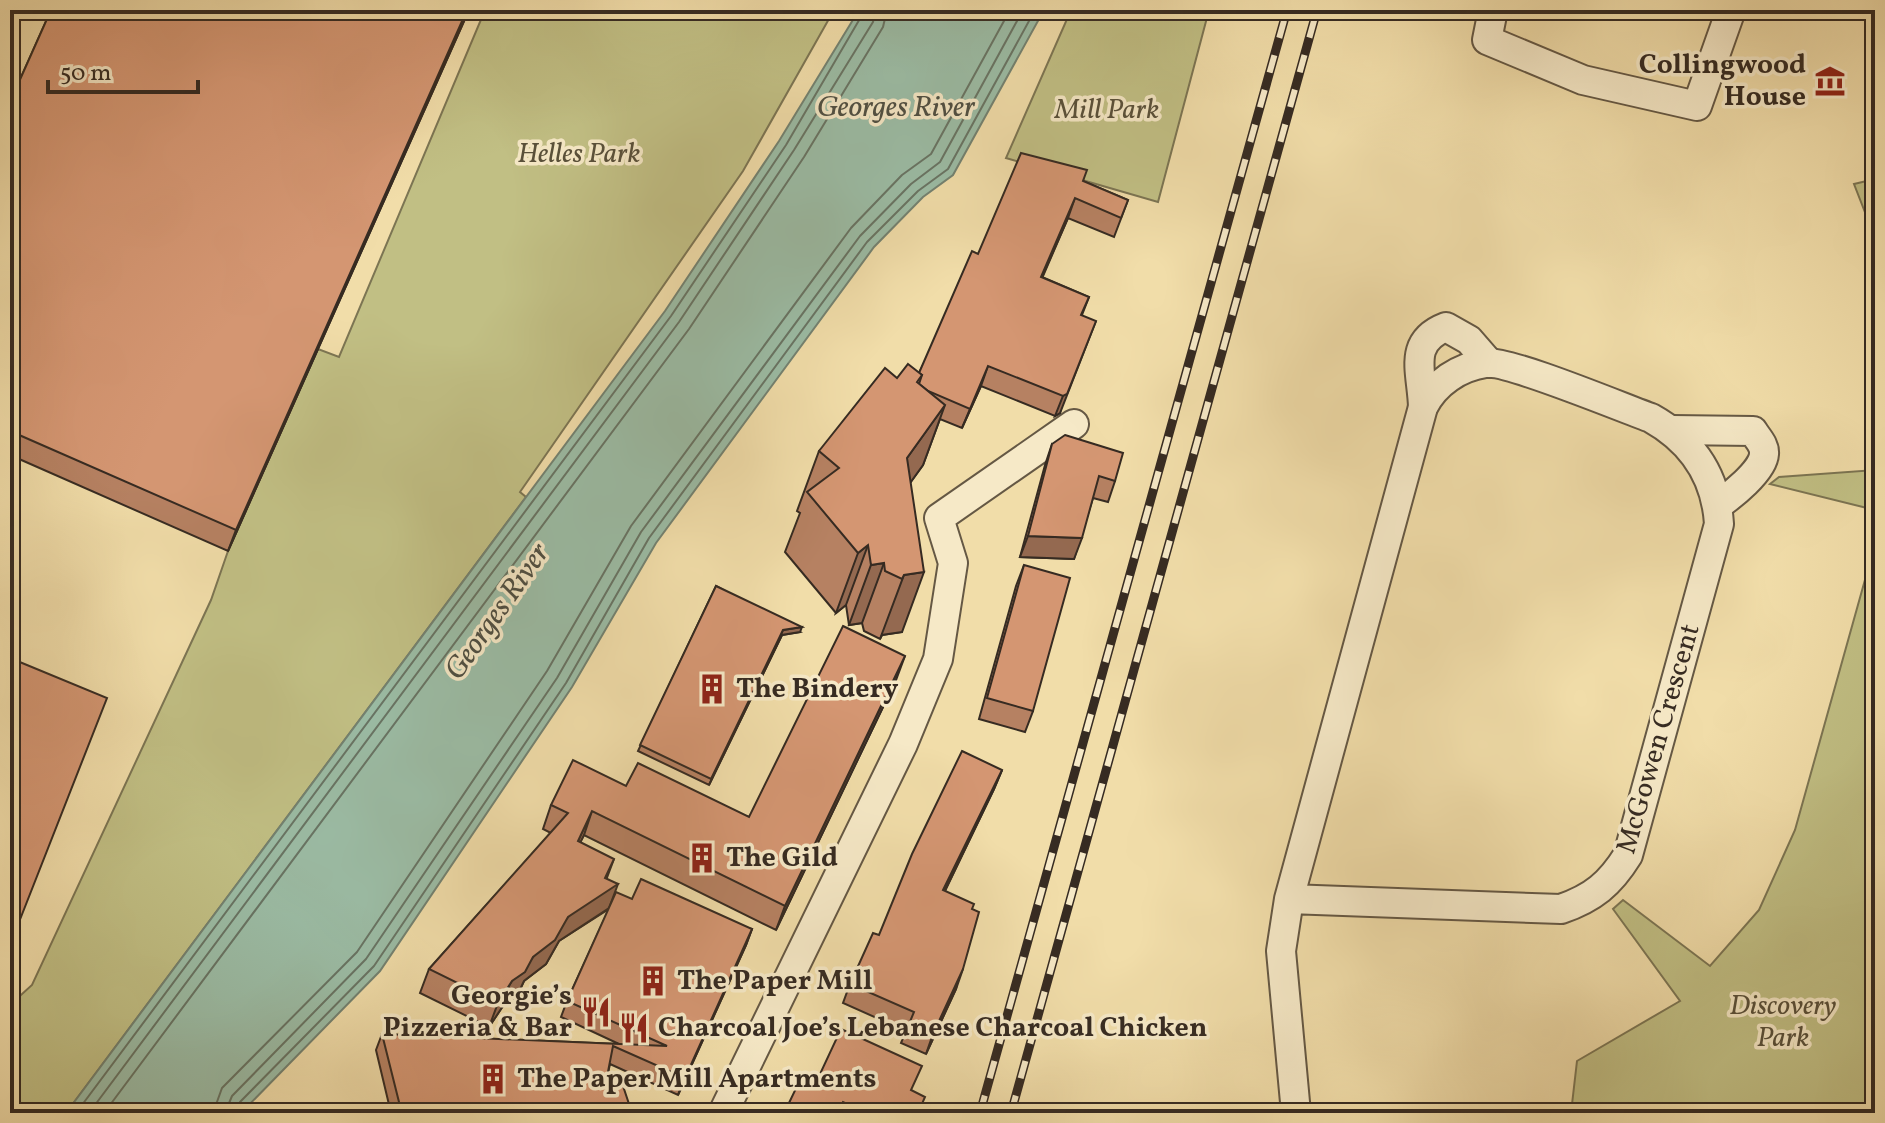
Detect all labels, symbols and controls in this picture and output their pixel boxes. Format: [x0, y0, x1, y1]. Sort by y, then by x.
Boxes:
scale bar [48, 44, 198, 94]
place label: Collingwood House [1639, 46, 1806, 117]
text: 50 m [60, 57, 112, 91]
museum icon: Collingwood House [1813, 64, 1847, 98]
water label: Georges River [817, 87, 976, 129]
park label: Mill Park [1054, 91, 1159, 130]
park label: Helles Park [518, 135, 641, 174]
water label: Georges River [435, 534, 561, 689]
street label: McGowen Crescent [1607, 619, 1711, 859]
place label: The Bindery [736, 670, 899, 709]
building icon: The Bindery [695, 672, 729, 706]
place label: The Gild [726, 839, 838, 878]
building icon: The Gild [685, 841, 719, 875]
place label: The Paper Mill [677, 962, 873, 1001]
building icon: The Paper Mill [636, 964, 670, 998]
place label: Georgie’s Pizzeria & Bar [383, 977, 572, 1048]
park label: Discovery Park [1729, 987, 1837, 1058]
restaurant icon: Georgie’s Pizzeria & Bar [579, 995, 613, 1029]
place label: Charcoal Joe’s Lebanese Charcoal Chicken [658, 1009, 1207, 1048]
restaurant icon: Charcoal Joe’s Lebanese Charcoal Chicken [617, 1011, 651, 1045]
place label: The Paper Mill Apartments [517, 1060, 876, 1099]
building icon: The Paper Mill Apartments [476, 1062, 510, 1096]

